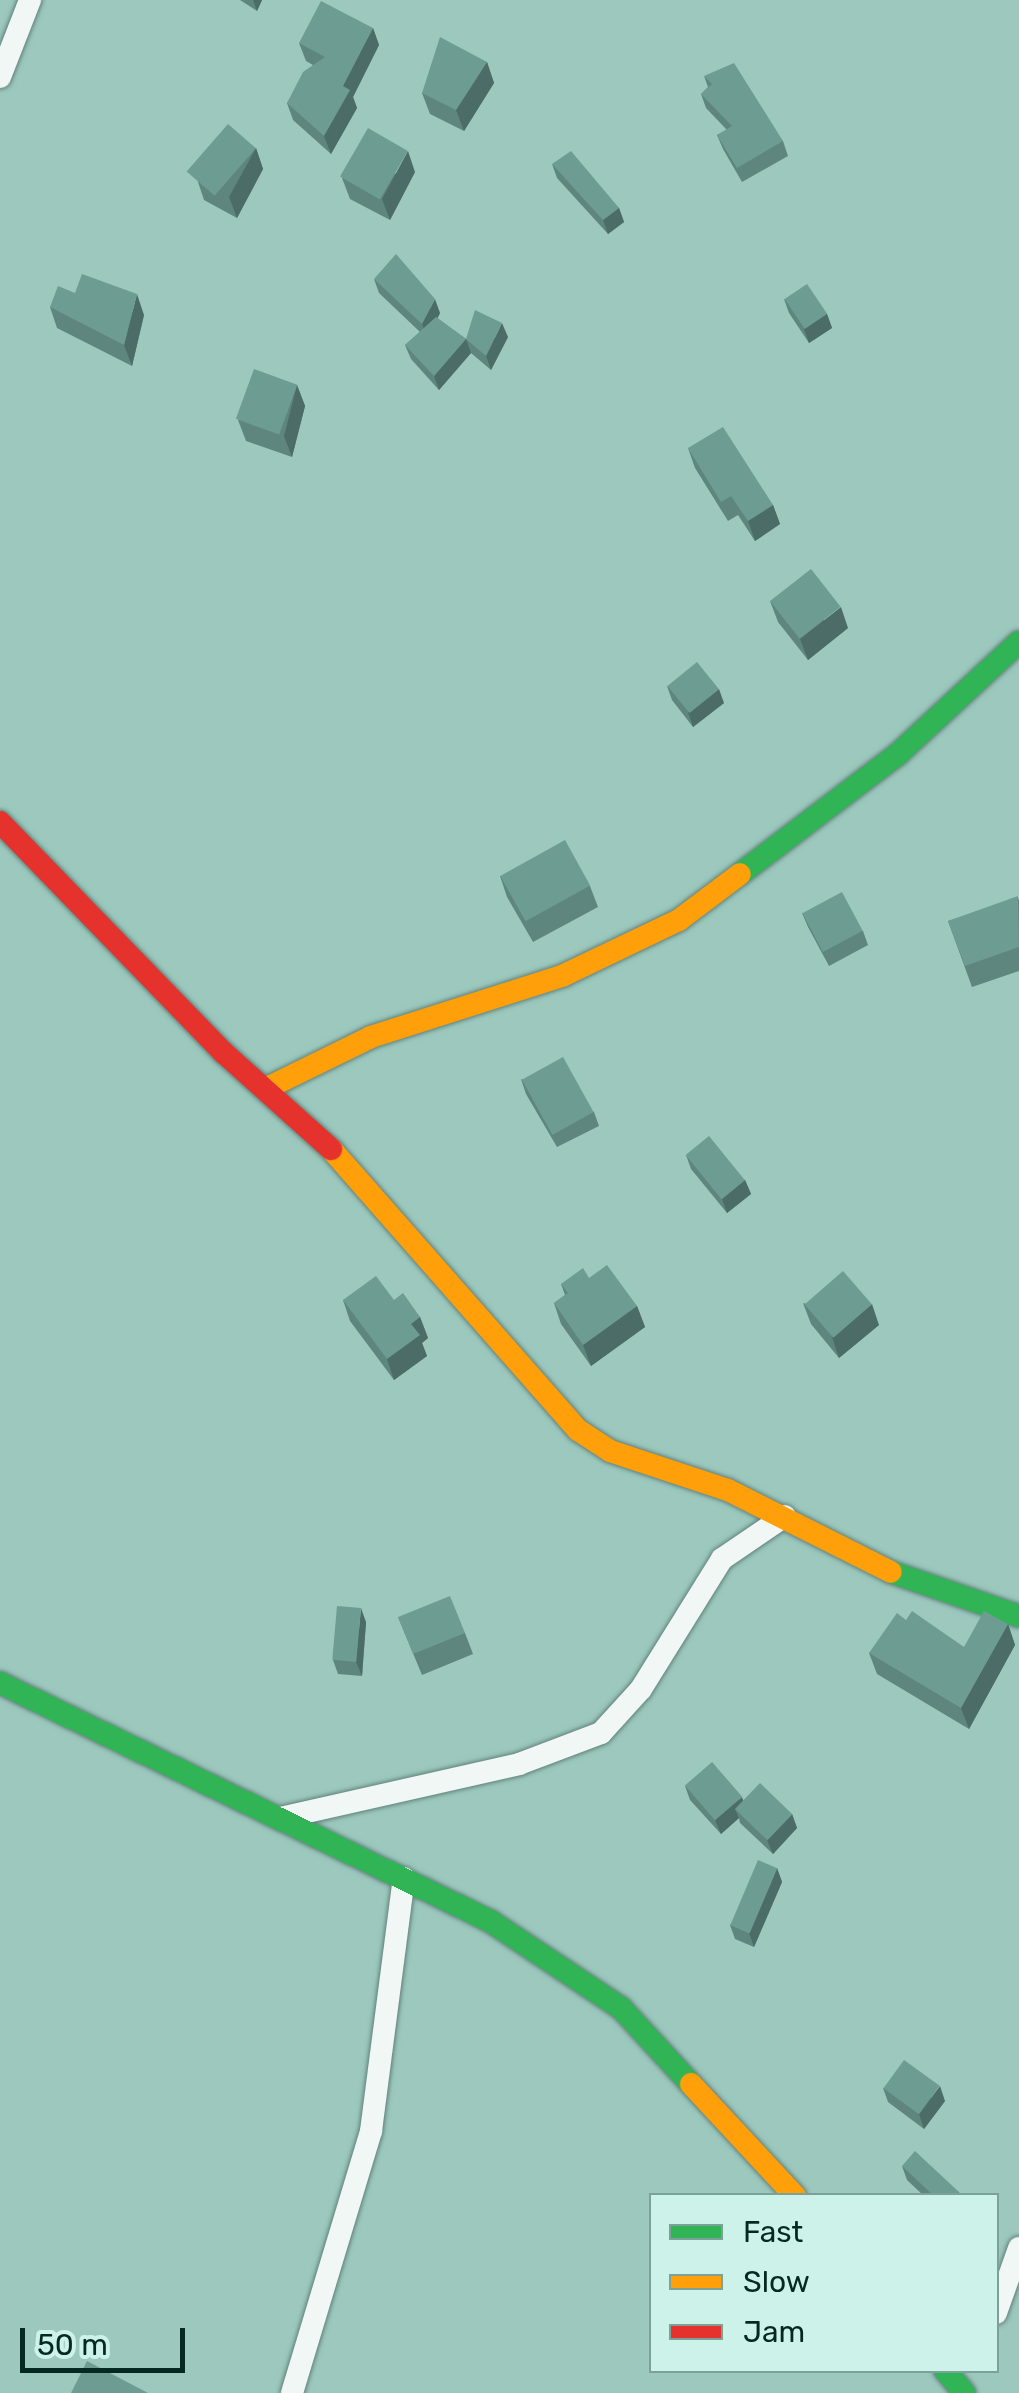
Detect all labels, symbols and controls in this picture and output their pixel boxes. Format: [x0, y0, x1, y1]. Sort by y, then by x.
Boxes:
legend [649, 2193, 999, 2373]
text: Fast [743, 2214, 803, 2250]
text: Slow [743, 2264, 810, 2300]
scale bar [25, 2308, 190, 2370]
text: Jam [743, 2314, 805, 2350]
text: 50 m [37, 2327, 108, 2363]

